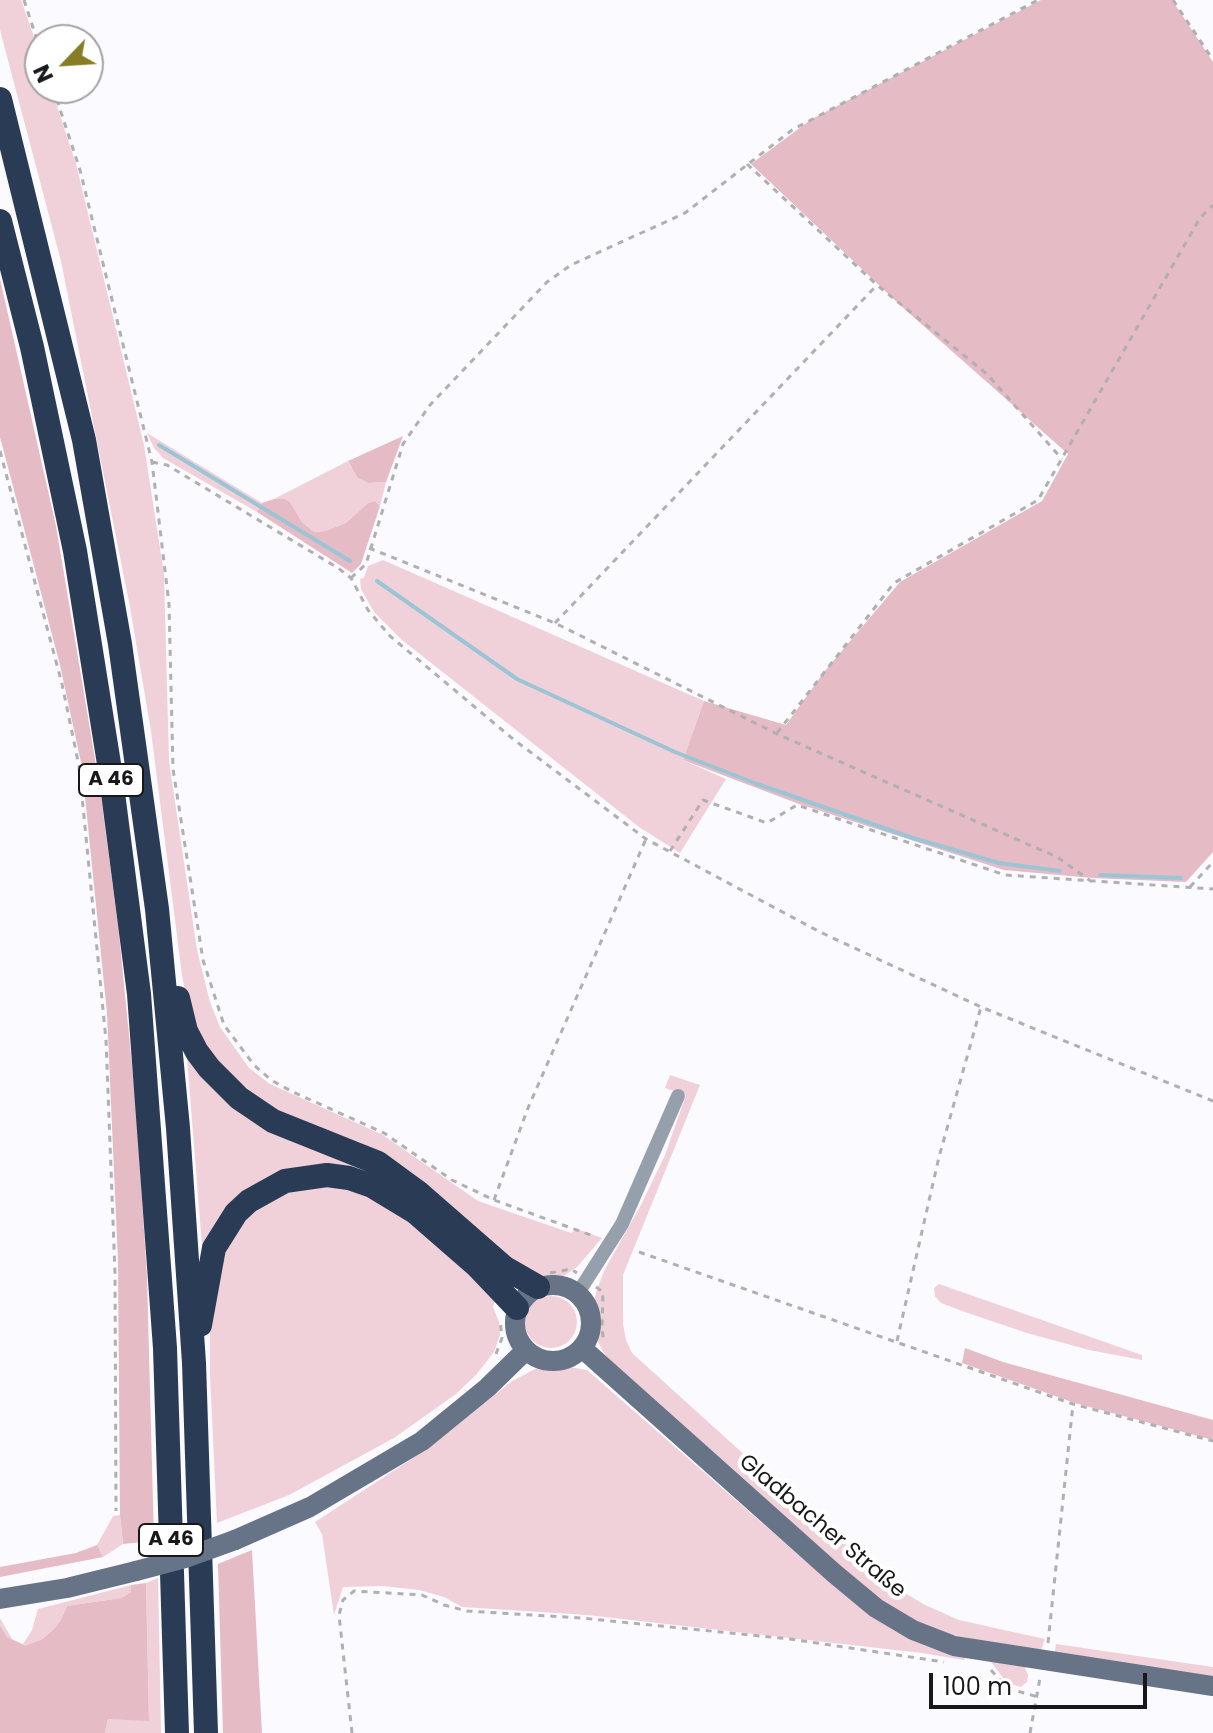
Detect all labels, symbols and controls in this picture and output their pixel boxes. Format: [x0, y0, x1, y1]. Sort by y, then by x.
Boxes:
north arrow [24, 24, 104, 104]
text: N [26, 59, 61, 88]
road number: A 46 [79, 764, 143, 796]
street label: Gladbacher Straße [733, 1449, 911, 1605]
road number: A 46 [139, 1524, 203, 1556]
scale bar [933, 1657, 1151, 1707]
text: 100 m [943, 1670, 1012, 1703]

